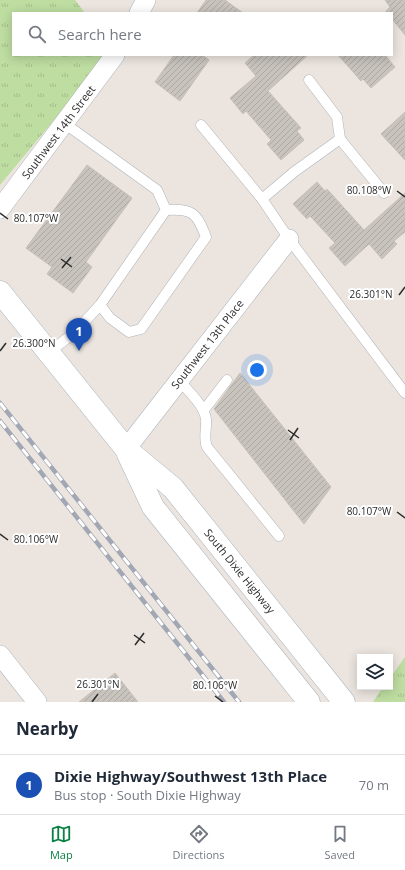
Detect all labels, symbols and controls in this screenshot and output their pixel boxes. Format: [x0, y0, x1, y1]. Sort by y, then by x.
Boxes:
search box [12, 12, 393, 56]
icon: search [26, 23, 48, 45]
text: Search here [58, 24, 142, 44]
street label: Southwest 14th Street [18, 82, 98, 182]
text: 80.108°W [347, 183, 392, 197]
text: 80.107°W [14, 211, 59, 225]
text: 26.301°N [349, 287, 393, 301]
street label: Southwest 13th Place [167, 296, 247, 392]
pin: 1 [66, 318, 92, 351]
text: 26.300°N [12, 336, 56, 350]
your location [247, 360, 267, 380]
text: 80.107°W [347, 504, 392, 518]
street label: South Dixie Highway [201, 525, 279, 617]
text: 80.106°W [14, 532, 59, 546]
map controls [357, 654, 393, 690]
button: layers [357, 654, 393, 690]
text: 26.301°N [76, 677, 120, 691]
text: 80.106°W [193, 678, 238, 692]
text: Nearby [16, 717, 78, 740]
text: Dixie Highway/Southwest 13th Place [54, 766, 327, 786]
text: 1 [25, 776, 33, 794]
text: 70 m [359, 776, 389, 794]
text: Bus stop · South Dixie Highway [54, 786, 241, 804]
tab: Map [50, 823, 73, 862]
tab: Directions [173, 823, 225, 862]
tab: Saved [324, 823, 355, 862]

